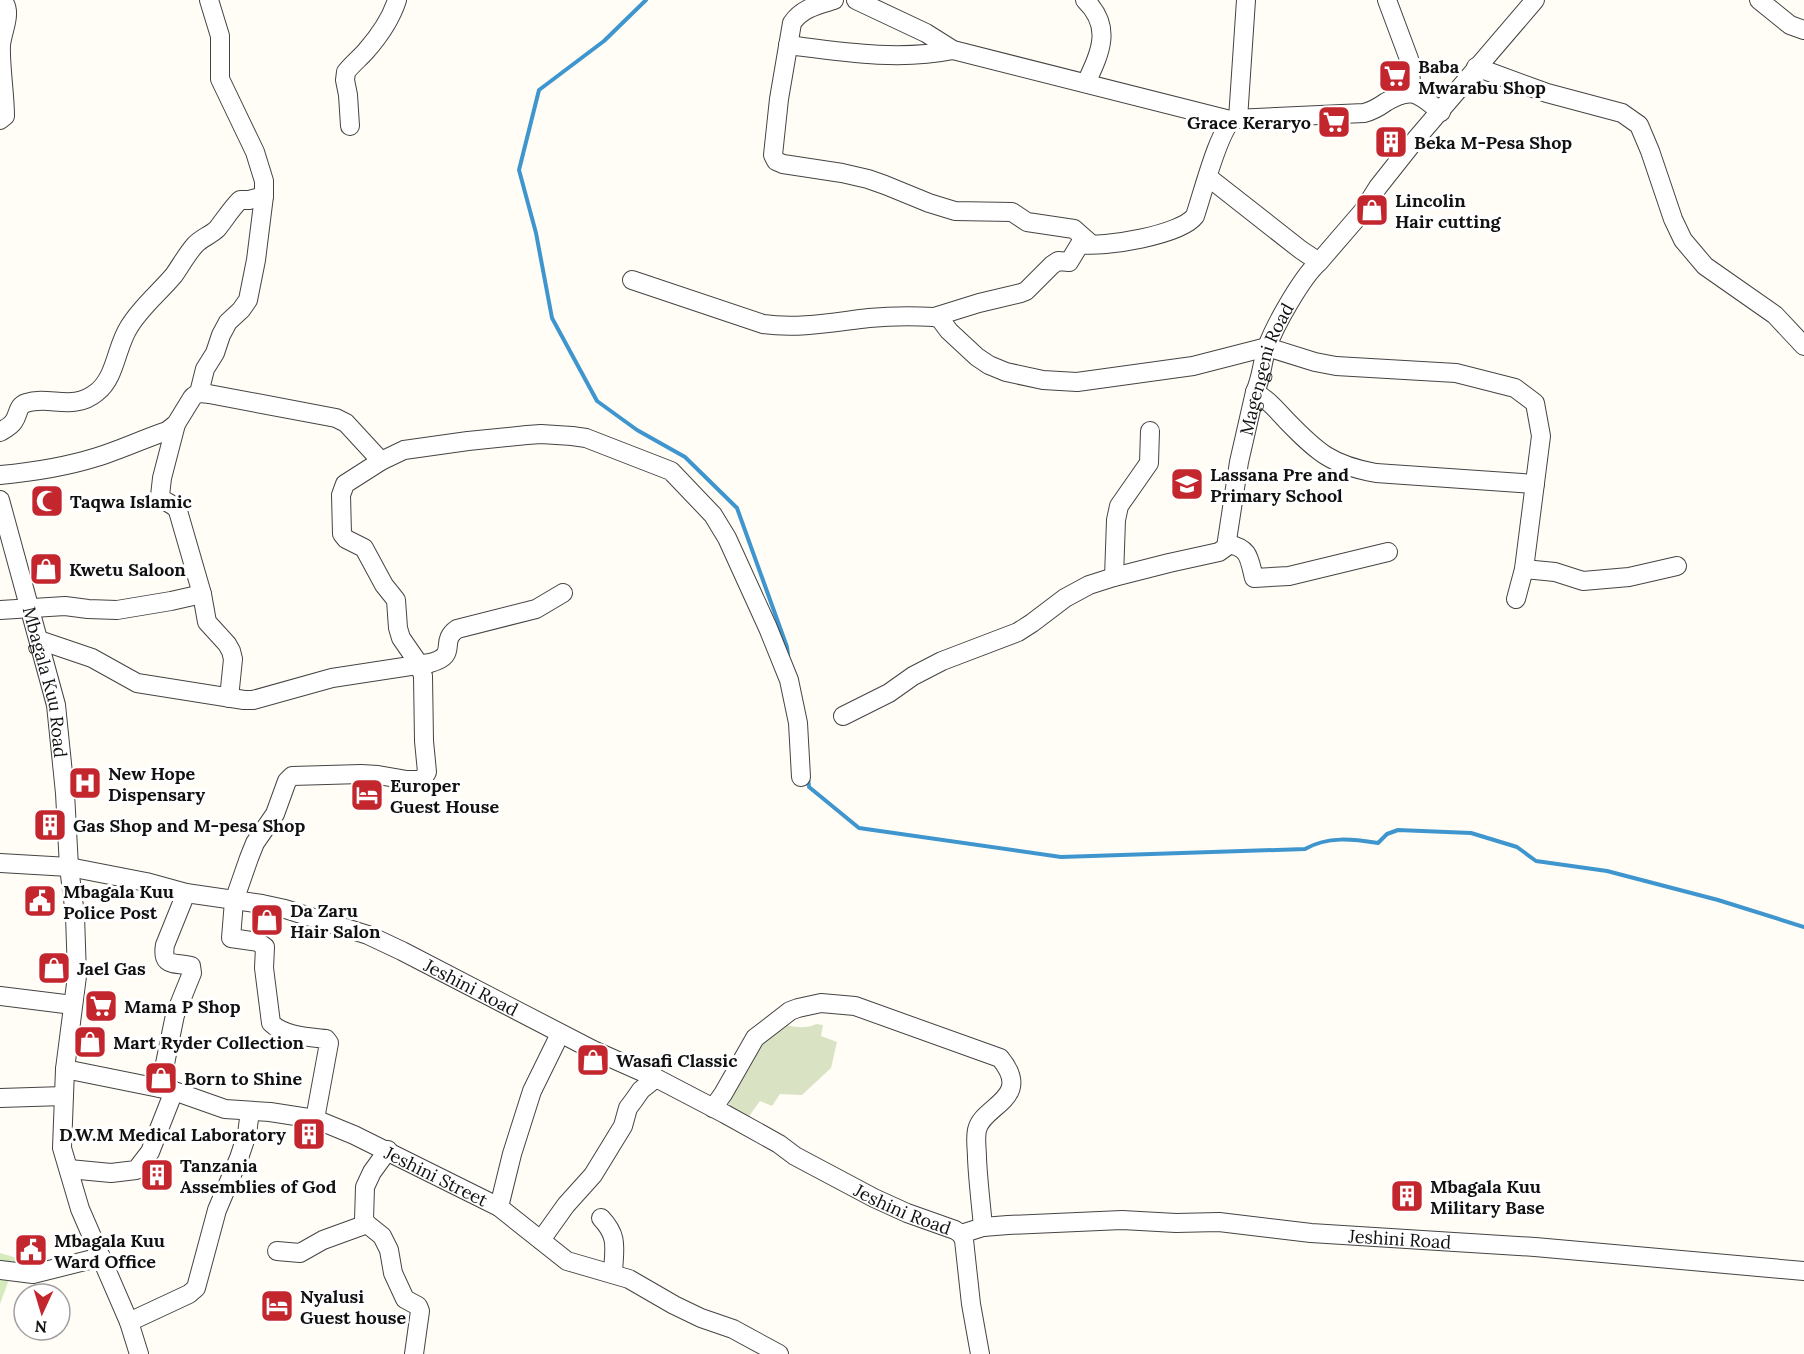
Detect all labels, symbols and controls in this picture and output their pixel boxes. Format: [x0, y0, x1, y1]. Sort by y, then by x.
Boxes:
place label: Baba Mwarabu Shop [1418, 55, 1546, 99]
supermarket icon: Baba Mwarabu Shop [1377, 58, 1413, 94]
supermarket icon: Grace Keraryo [1316, 104, 1352, 140]
place label: Grace Keraryo [1187, 111, 1311, 134]
building icon: Beka M-Pesa Shop [1373, 124, 1409, 160]
place label: Beka M-Pesa Shop [1414, 131, 1572, 154]
place label: Lincolin Hair cutting [1395, 189, 1502, 233]
shop icon: Lincolin Hair cutting [1354, 192, 1390, 228]
street label: Magengeni Road [1234, 298, 1298, 438]
place label: Lassana Pre and Primary School [1210, 463, 1349, 507]
school or university icon: Lassana Pre and Primary School [1169, 466, 1205, 502]
mosque icon: Taqwa Islamic [29, 483, 65, 519]
place label: Taqwa Islamic [70, 490, 193, 513]
shop icon: Kwetu Saloon [28, 551, 64, 587]
place label: Kwetu Saloon [69, 558, 186, 581]
street label: Mbagala Kuu Road [18, 604, 73, 759]
place label: New Hope Dispensary [108, 762, 205, 806]
hospital icon: New Hope Dispensary [67, 765, 103, 801]
place label: Europer Guest House [390, 774, 499, 818]
hotel icon: Europer Guest House [349, 777, 385, 813]
building icon: Gas Shop and M-pesa Shop [32, 807, 68, 843]
place label: Gas Shop and M-pesa Shop [73, 814, 305, 837]
place label: Mbagala Kuu Police Post [63, 880, 174, 924]
public building icon: Mbagala Kuu Police Post [22, 883, 58, 919]
place label: Da Zaru Hair Salon [290, 899, 381, 943]
shop icon: Da Zaru Hair Salon [249, 902, 285, 938]
shop icon: Jael Gas [36, 950, 72, 986]
street label: Jeshini Road [419, 953, 523, 1021]
place label: Jael Gas [77, 957, 146, 980]
supermarket icon: Mama P Shop [83, 988, 119, 1024]
place label: Mama P Shop [124, 995, 241, 1018]
shop icon: Mart Ryder Collection [72, 1024, 108, 1060]
place label: Mart Ryder Collection [113, 1031, 305, 1054]
shop icon: Wasafi Classic [575, 1042, 611, 1078]
place label: Wasafi Classic [616, 1049, 738, 1072]
shop icon: Born to Shine [143, 1060, 179, 1096]
place label: Born to Shine [184, 1067, 303, 1090]
building icon: D.W.M Medical Laboratory [291, 1116, 327, 1152]
place label: D.W.M Medical Laboratory [59, 1123, 286, 1146]
street label: Jeshini Street [380, 1140, 492, 1211]
place label: Tanzania Assemblies of God [180, 1154, 337, 1198]
building icon: Tanzania Assemblies of God [139, 1157, 175, 1193]
place label: Mbagala Kuu Military Base [1430, 1175, 1545, 1219]
street label: Jeshini Road [850, 1178, 955, 1239]
building icon: Mbagala Kuu Military Base [1389, 1178, 1425, 1214]
street label: Jeshini Road [1347, 1224, 1452, 1253]
place label: Mbagala Kuu Ward Office [54, 1229, 165, 1273]
public building icon: Mbagala Kuu Ward Office [13, 1232, 49, 1268]
north arrow [12, 1282, 72, 1342]
place label: Nyalusi Guest house [300, 1285, 406, 1329]
hotel icon: Nyalusi Guest house [259, 1288, 295, 1324]
text: N [34, 1317, 48, 1337]

